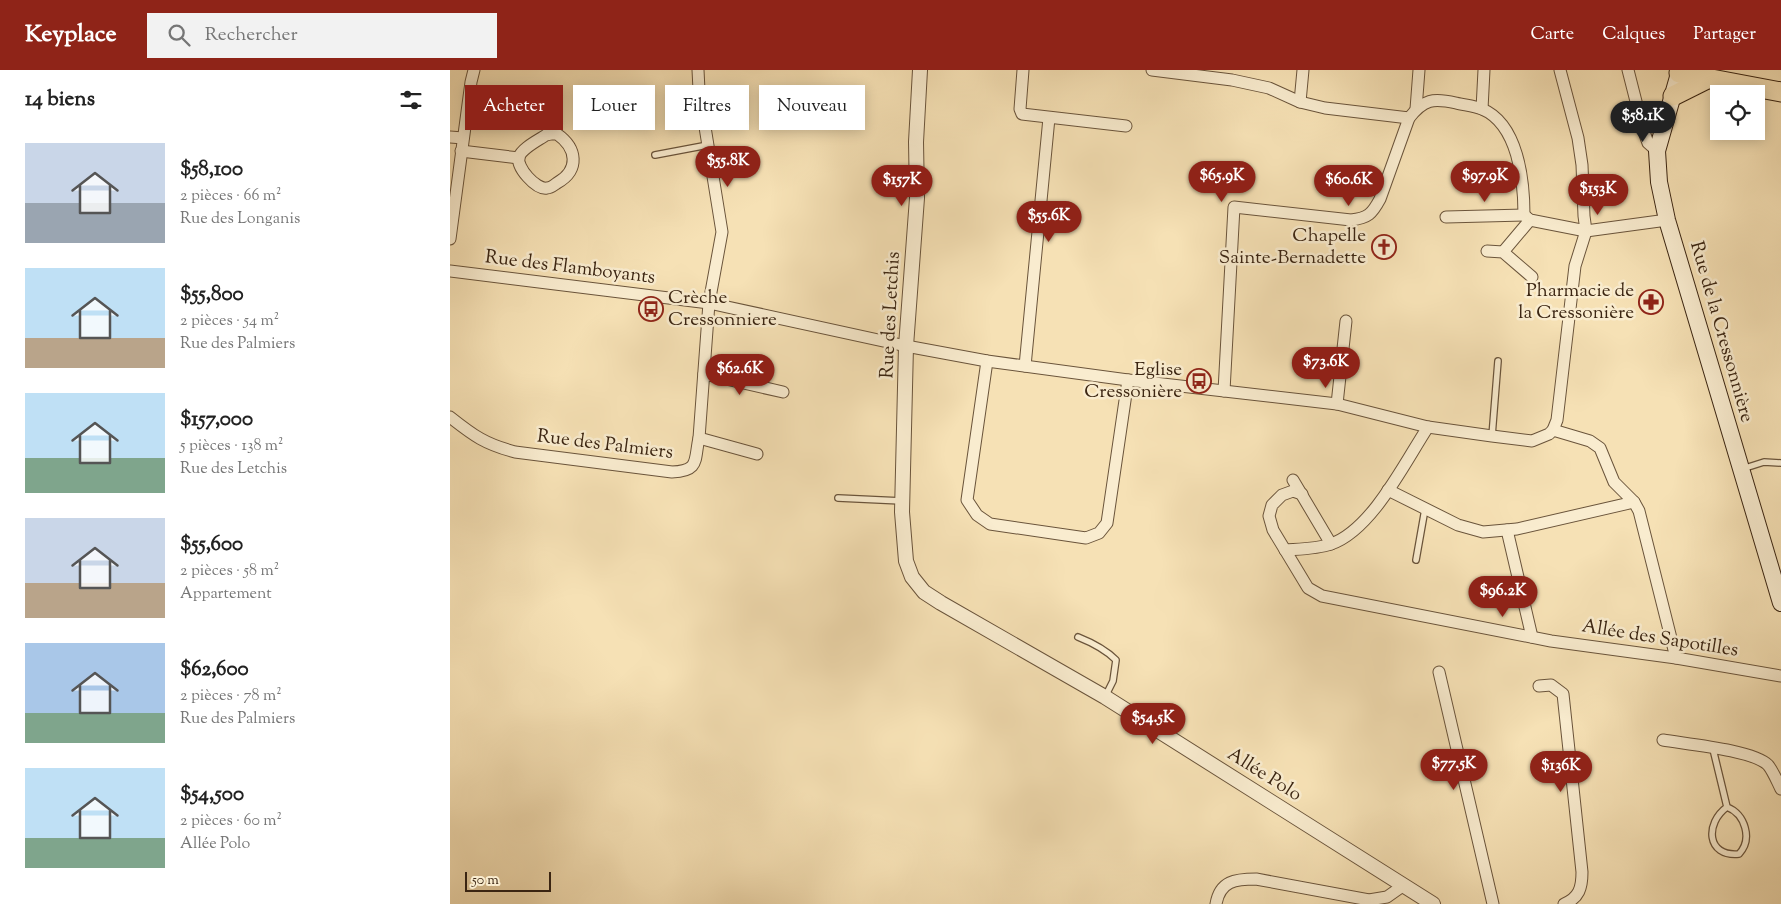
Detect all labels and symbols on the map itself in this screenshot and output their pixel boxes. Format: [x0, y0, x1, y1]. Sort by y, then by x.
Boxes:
pin: $58.1K [1602, 100, 1684, 143]
pin: $55.8K [687, 146, 769, 188]
pin: $65.9K [1181, 160, 1263, 203]
pin: $97.9K [1444, 160, 1526, 203]
pin: $157K [867, 164, 937, 207]
pin: $60.6K [1308, 164, 1390, 207]
pin: $153K [1563, 174, 1633, 216]
pin: $55.6K [1008, 200, 1090, 243]
place label: Chapelle Sainte-Bernadette [1219, 223, 1366, 272]
church icon: Chapelle Sainte-Bernadette [1371, 234, 1397, 260]
street label: Rue de la Cressonnière [1682, 238, 1760, 426]
street label: Rue des Flamboyants [483, 244, 657, 292]
street label: Rue des Letchis [874, 251, 908, 379]
place label: Pharmacie de la Cressonière [1518, 278, 1634, 327]
place label: Crèche Cressonniere [668, 285, 777, 334]
pharmacy icon: Pharmacie de la Cressonière [1638, 289, 1664, 315]
bus stop icon: Crèche Cressonniere [638, 296, 664, 322]
pin: $73.6K [1285, 346, 1367, 389]
pin: $62.6K [699, 354, 781, 396]
place label: Eglise Cressonière [1084, 357, 1182, 406]
bus stop icon: Eglise Cressonière [1186, 368, 1212, 394]
street label: Rue des Palmiers [535, 423, 675, 467]
pin: $96.2K [1462, 576, 1544, 618]
street label: Allée des Sapotilles [1580, 613, 1740, 665]
pin: $54.5K [1112, 702, 1194, 745]
street label: Allée Polo [1222, 741, 1306, 809]
pin: $77.5K [1413, 748, 1495, 791]
pin: $136K [1526, 750, 1596, 793]
scale bar [465, 869, 551, 892]

